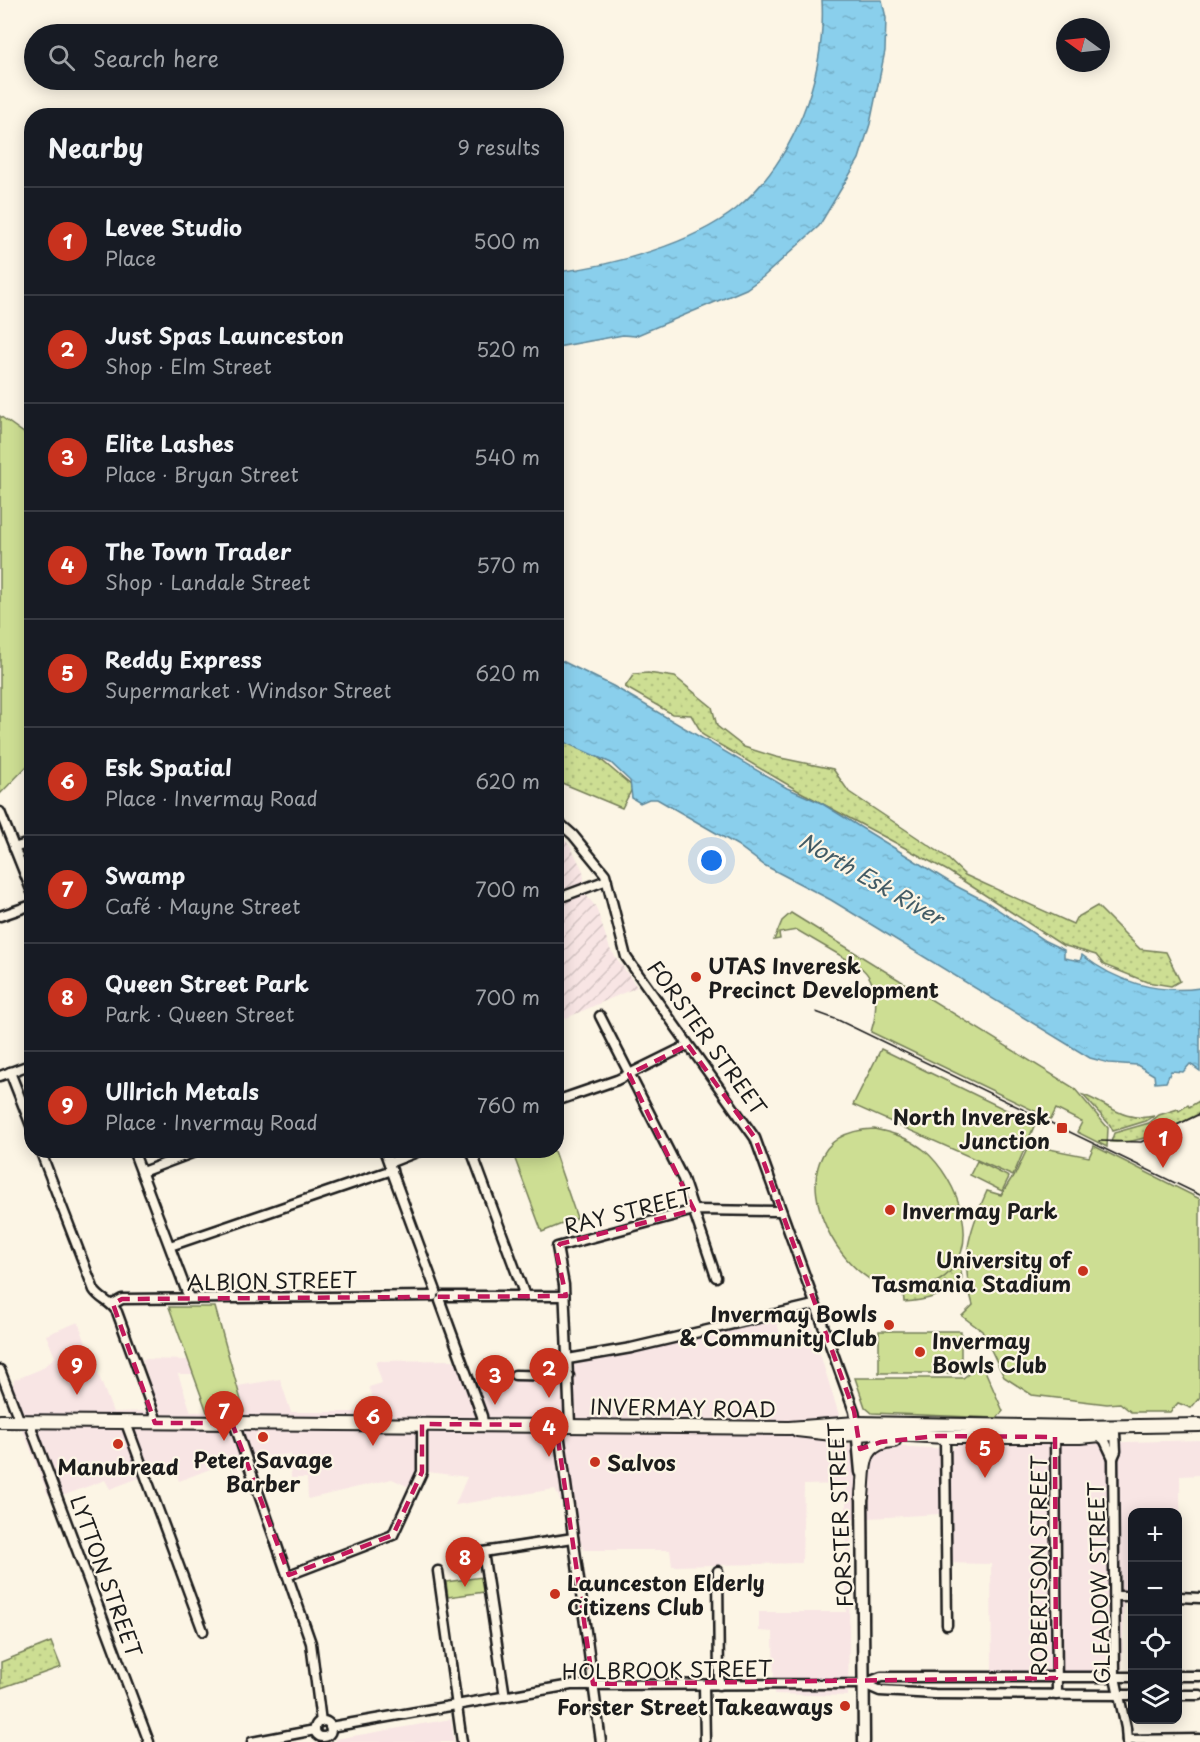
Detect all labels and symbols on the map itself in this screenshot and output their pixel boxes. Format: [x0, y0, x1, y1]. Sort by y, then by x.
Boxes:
north arrow [1056, 18, 1110, 72]
water label: North Esk River [794, 823, 953, 934]
your location [697, 846, 726, 875]
place label: UTAS Inveresk Precinct Development [708, 949, 939, 1005]
street label: FORSTER STREET [641, 953, 776, 1122]
marker: UTAS Inveresk Precinct Development [689, 970, 703, 984]
place label: North Inveresk Junction [893, 1100, 1050, 1156]
pin: 1 [1144, 1118, 1182, 1168]
marker: North Inveresk Junction [1055, 1121, 1069, 1135]
street label: RAY STREET [560, 1178, 696, 1241]
place label: Invermay Park [902, 1194, 1058, 1226]
marker: Invermay Park [883, 1203, 897, 1217]
place label: University of Tasmania Stadium [871, 1243, 1073, 1299]
street label: ALBION STREET [187, 1263, 358, 1297]
marker: University of Tasmania Stadium [1076, 1264, 1090, 1278]
place label: Invermay Bowls & Community Club [679, 1297, 877, 1353]
marker: Invermay Bowls & Community Club [882, 1318, 896, 1332]
place label: Invermay Bowls Club [932, 1324, 1047, 1380]
marker: Invermay Bowls Club [913, 1345, 927, 1359]
pin: 9 [58, 1346, 97, 1395]
pin: 2 [530, 1348, 568, 1398]
pin: 3 [476, 1356, 514, 1405]
street label: INVERMAY ROAD [590, 1389, 776, 1425]
pin: 7 [204, 1392, 244, 1441]
pin: 6 [354, 1396, 392, 1446]
pin: 4 [530, 1408, 568, 1457]
street label: FORSTER STREET [818, 1421, 860, 1608]
pin: 5 [966, 1428, 1004, 1478]
marker: Peter Savage Barber [256, 1430, 270, 1444]
marker: Manubread [111, 1437, 125, 1451]
place label: Peter Savage Barber [193, 1443, 333, 1499]
place label: Salvos [607, 1446, 676, 1478]
place label: Manubread [57, 1450, 179, 1482]
marker: Salvos [588, 1455, 602, 1469]
street label: ROBERTSON STREET [1022, 1455, 1054, 1677]
street label: GLEADOW STREET [1078, 1481, 1118, 1685]
street label: LYTTON STREET [63, 1490, 151, 1662]
pin: 8 [446, 1538, 484, 1587]
place label: Launceston Elderly Citizens Club [567, 1566, 765, 1622]
marker: Launceston Elderly Citizens Club [548, 1587, 562, 1601]
street label: HOLBROOK STREET [561, 1651, 773, 1687]
place label: Forster Street Takeaways [557, 1690, 833, 1722]
marker: Forster Street Takeaways [838, 1699, 852, 1713]

